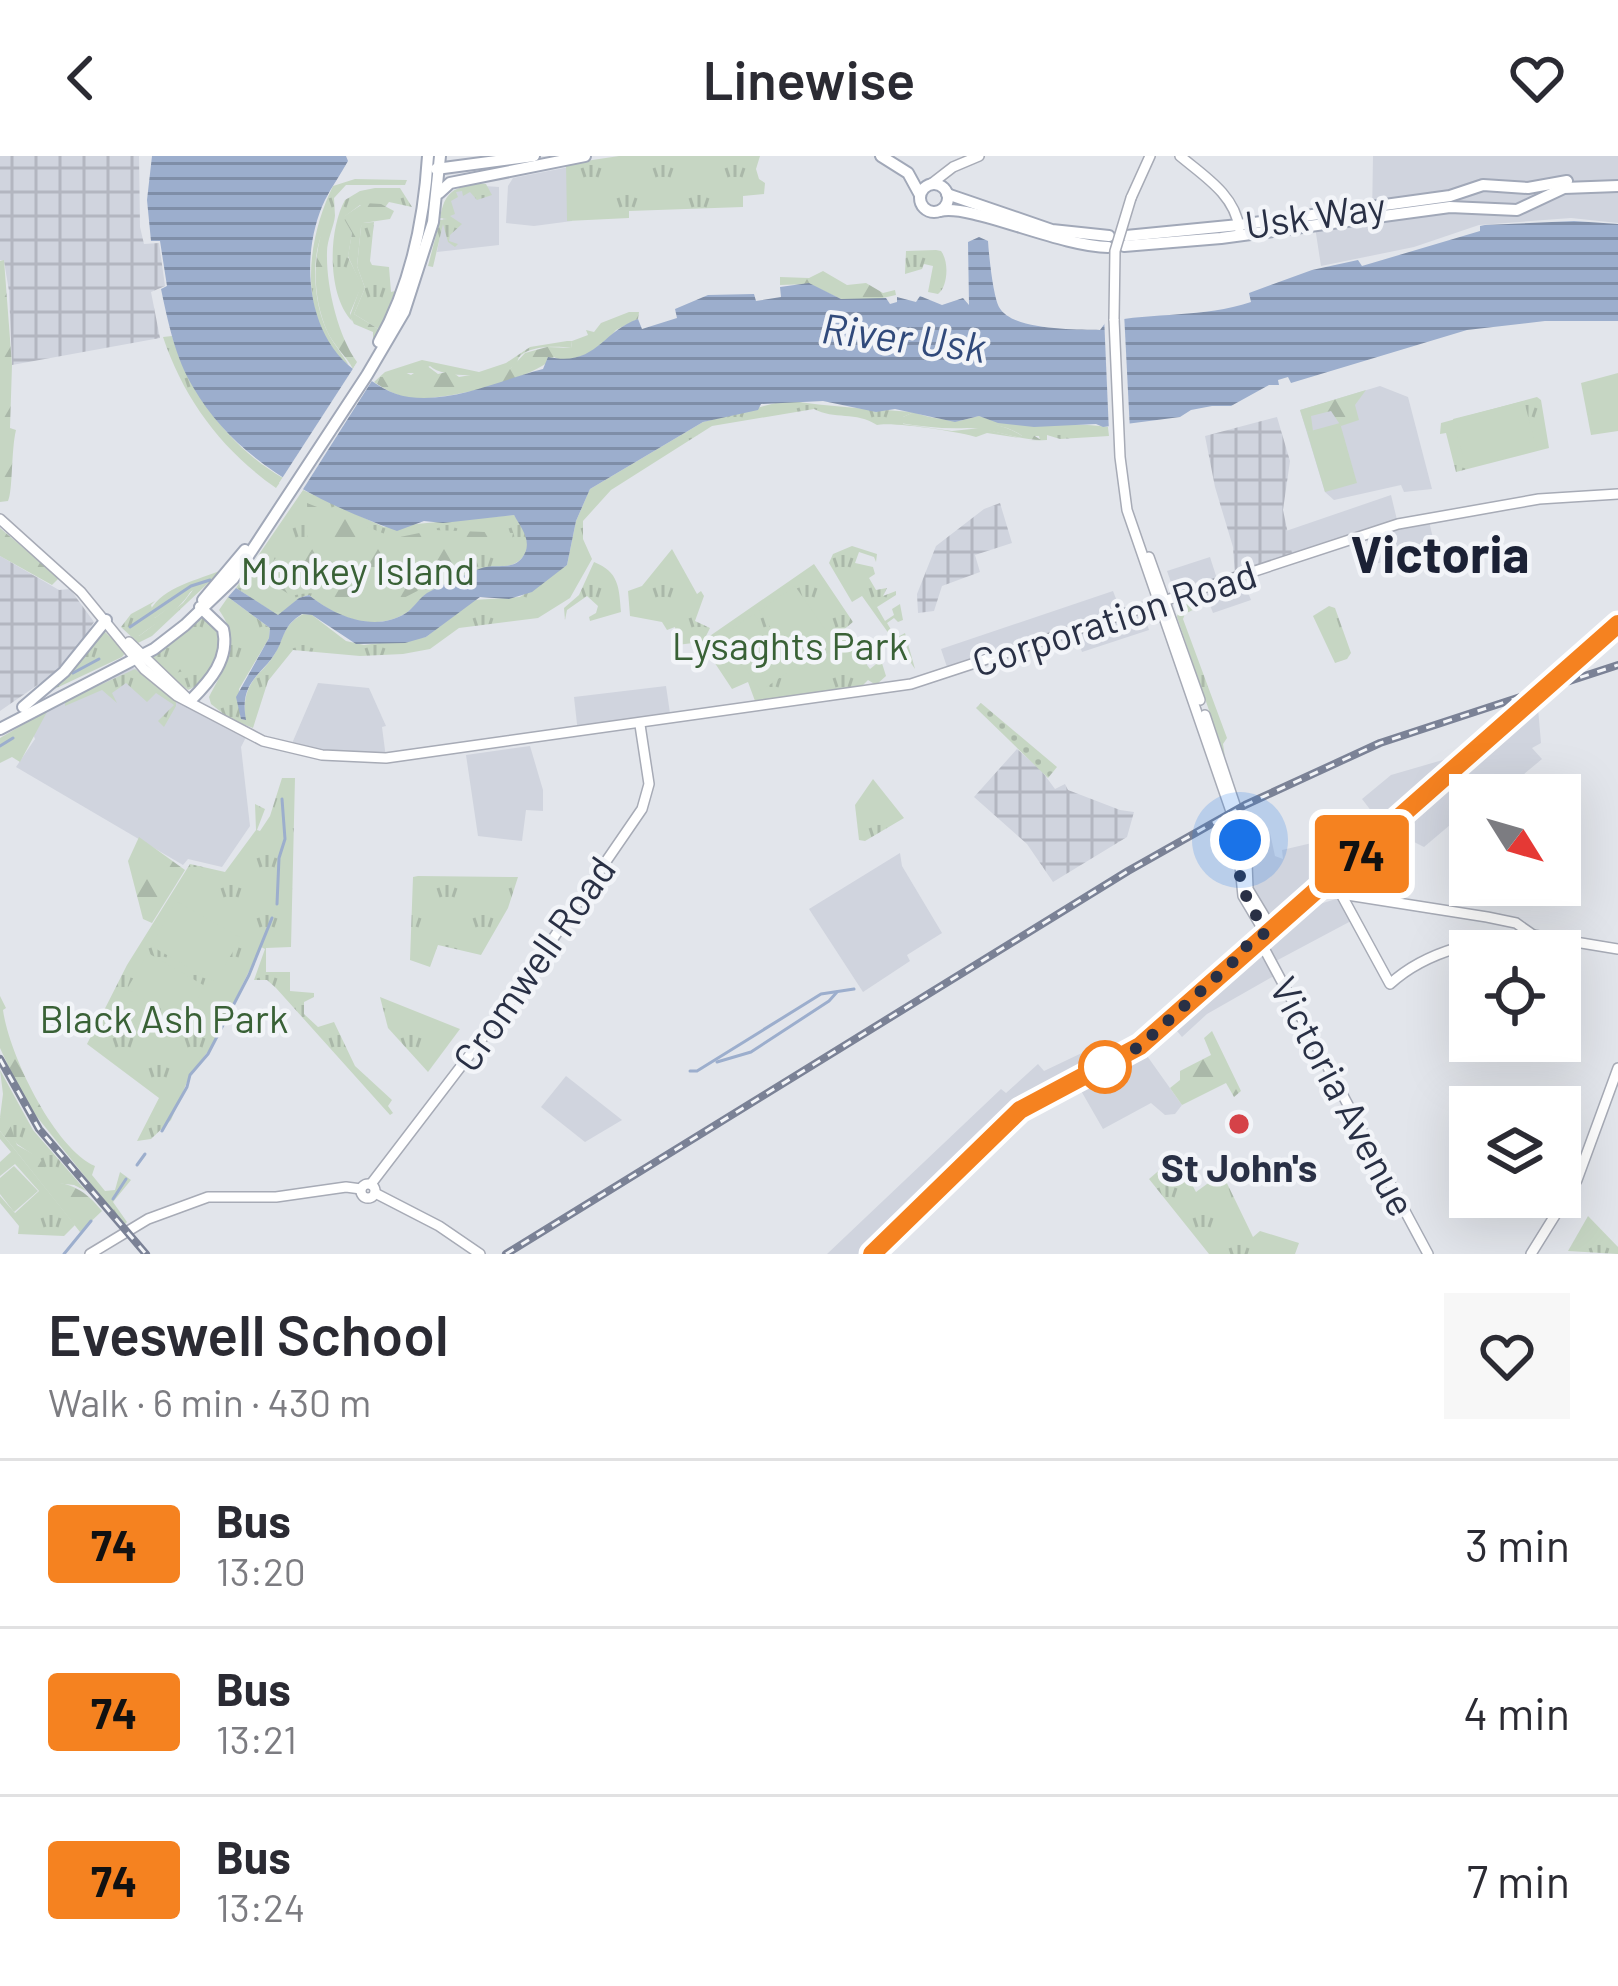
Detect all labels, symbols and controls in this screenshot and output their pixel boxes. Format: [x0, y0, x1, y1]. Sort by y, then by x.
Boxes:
icon: back [48, 45, 114, 111]
icon: heart [1504, 45, 1570, 111]
text: Linewise [703, 46, 915, 111]
street label: Usk Way [1242, 181, 1388, 247]
water label: River Usk [819, 301, 990, 371]
district label: Victoria [1350, 522, 1530, 583]
park label: Monkey Island [241, 546, 475, 593]
street label: Corporation Road [966, 549, 1262, 685]
park label: Lysaghts Park [672, 621, 908, 668]
north arrow [1449, 774, 1581, 906]
map controls [1449, 774, 1581, 1218]
your location [1210, 810, 1270, 870]
line badge: 74 [1308, 815, 1416, 893]
text: 74 [1339, 829, 1385, 879]
street label: Cromwell Road [442, 847, 624, 1079]
button: locate [1449, 930, 1581, 1062]
street label: Victoria Avenue [1261, 968, 1427, 1224]
park label: Black Ash Park [40, 994, 288, 1041]
unlabelled marker [1080, 1042, 1130, 1092]
button: layers [1449, 1086, 1581, 1218]
marker: St John's [1226, 1111, 1252, 1137]
place label: St John's [1161, 1143, 1317, 1190]
button: heart [1444, 1293, 1570, 1419]
text: Eveswell School [48, 1299, 449, 1367]
text: Walk · 6 min · 430 m [48, 1378, 371, 1425]
text: Bus [216, 1493, 291, 1547]
text: 3 min [1465, 1517, 1570, 1571]
text: 74 [91, 1519, 137, 1569]
text: 13:20 [216, 1547, 306, 1594]
text: Bus [216, 1661, 291, 1715]
text: 4 min [1463, 1685, 1570, 1739]
text: 74 [91, 1687, 137, 1737]
text: 13:21 [216, 1715, 297, 1762]
text: Bus [216, 1829, 291, 1883]
text: 7 min [1467, 1853, 1570, 1907]
text: 74 [91, 1855, 137, 1905]
text: 13:24 [216, 1883, 305, 1930]

